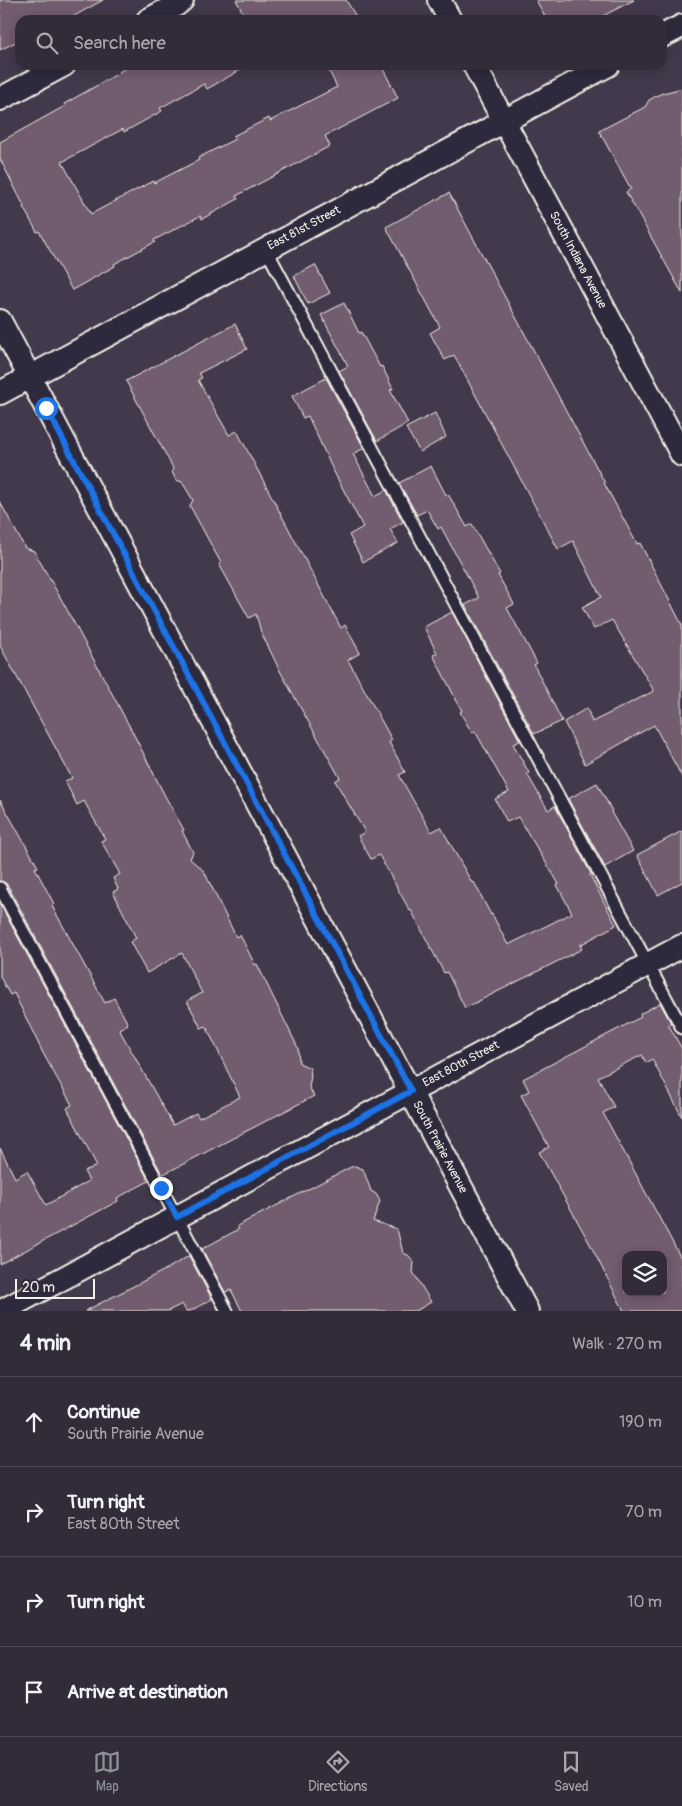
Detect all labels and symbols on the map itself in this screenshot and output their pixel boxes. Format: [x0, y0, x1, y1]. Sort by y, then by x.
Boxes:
street label: East 81st Street [265, 202, 343, 254]
street label: South Indiana Avenue [546, 209, 610, 311]
route start [35, 397, 58, 420]
street label: East 80th Street [420, 1037, 502, 1090]
street label: South Prairie Avenue [409, 1098, 471, 1196]
route end [150, 1177, 173, 1200]
scale bar [15, 1276, 95, 1299]

